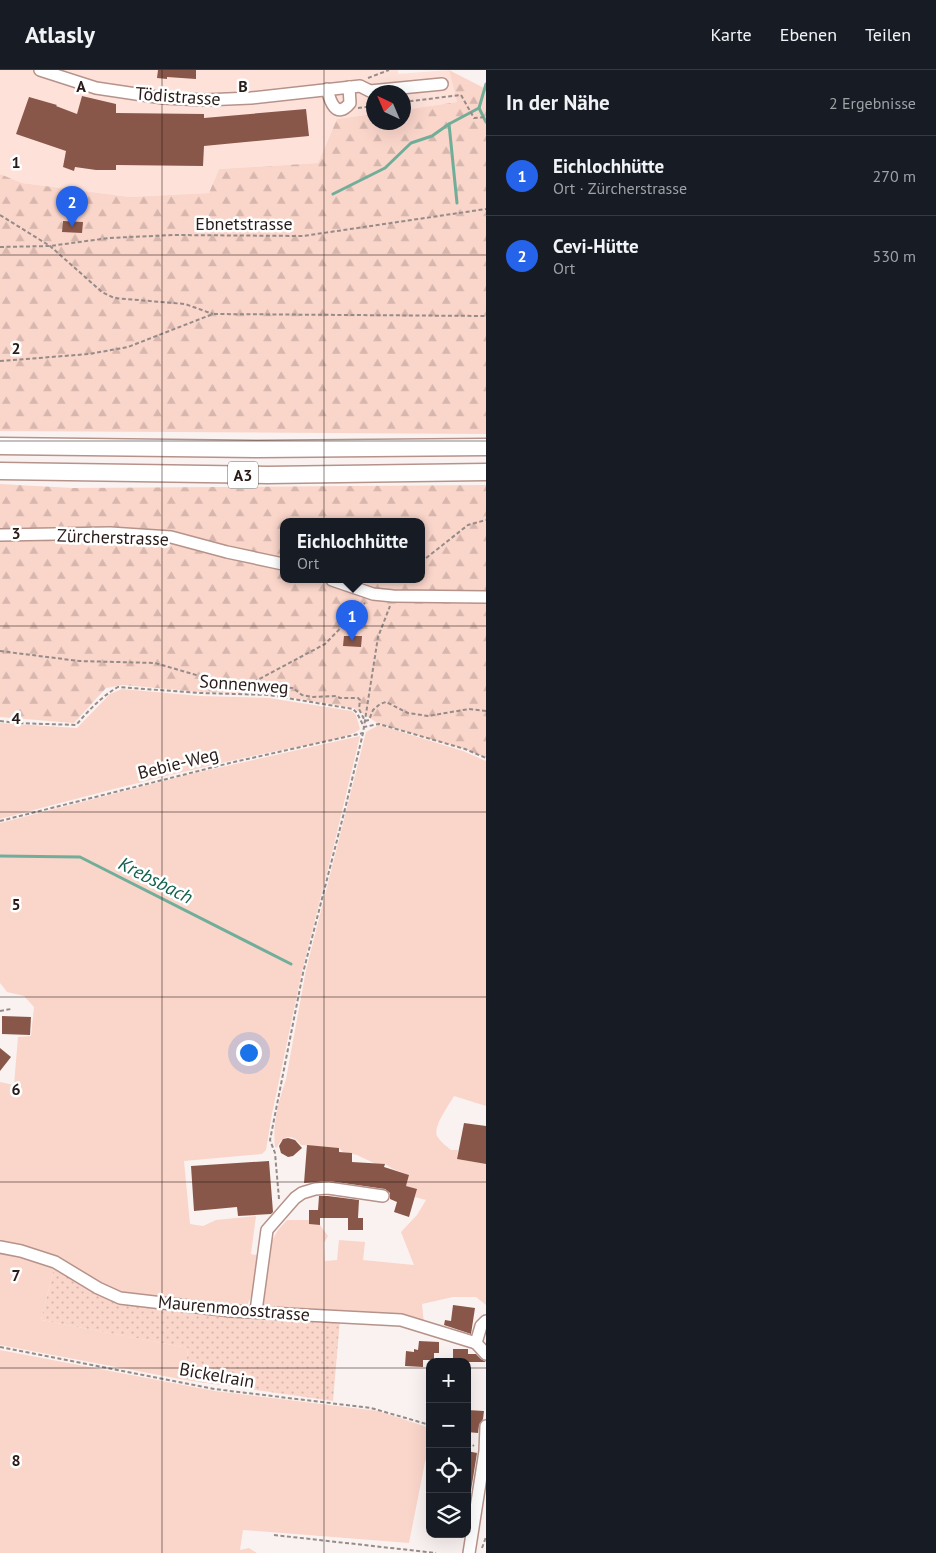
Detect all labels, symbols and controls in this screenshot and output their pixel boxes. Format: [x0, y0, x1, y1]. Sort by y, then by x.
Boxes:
text: Atlasly [25, 19, 95, 50]
text: Karte [711, 23, 752, 46]
text: Ebenen [780, 23, 837, 46]
text: Teilen [865, 23, 911, 46]
text: A [76, 76, 86, 96]
text: B [238, 76, 248, 96]
street label: Tödistrasse [135, 82, 221, 110]
north arrow [366, 85, 411, 130]
text: In der Nähe [506, 89, 610, 116]
text: 2 Ergebnisse [829, 93, 916, 113]
text: 1 [11, 152, 21, 172]
text: Eichlochhütte [553, 154, 664, 178]
text: 1 [517, 166, 527, 186]
text: 270 m [873, 166, 916, 186]
text: Ort · Zürcherstrasse [553, 178, 687, 198]
pin: 2 [56, 186, 88, 227]
street label: Ebnetstrasse [195, 212, 293, 235]
text: Cevi-Hütte [553, 234, 639, 258]
text: 2 [517, 246, 527, 266]
text: 530 m [873, 246, 916, 266]
text: Ort [553, 258, 575, 278]
text: 2 [11, 338, 21, 358]
road number: A3 [228, 462, 258, 488]
popup [280, 518, 425, 583]
text: 3 [11, 523, 21, 543]
street label: Zürcherstrasse [57, 524, 169, 550]
text: Eichlochhütte [297, 529, 408, 553]
text: Ort [297, 553, 319, 573]
pin: 1 [336, 600, 368, 641]
street label: Sonnenweg [199, 669, 289, 699]
text: 4 [11, 708, 21, 728]
street label: Bebie-Weg [135, 742, 221, 784]
water label: Krebsbach [115, 851, 197, 909]
text: 5 [11, 894, 21, 914]
your location [236, 1040, 262, 1066]
text: 6 [11, 1079, 21, 1099]
text: 7 [11, 1265, 21, 1285]
street label: Maurenmoosstrasse [157, 1290, 311, 1326]
street label: Bickelrain [178, 1357, 256, 1393]
map controls [426, 1358, 471, 1538]
button: + [426, 1358, 471, 1403]
button: − [426, 1403, 471, 1448]
button: locate [426, 1448, 471, 1493]
text: 8 [11, 1450, 21, 1470]
button: layers [426, 1493, 471, 1538]

